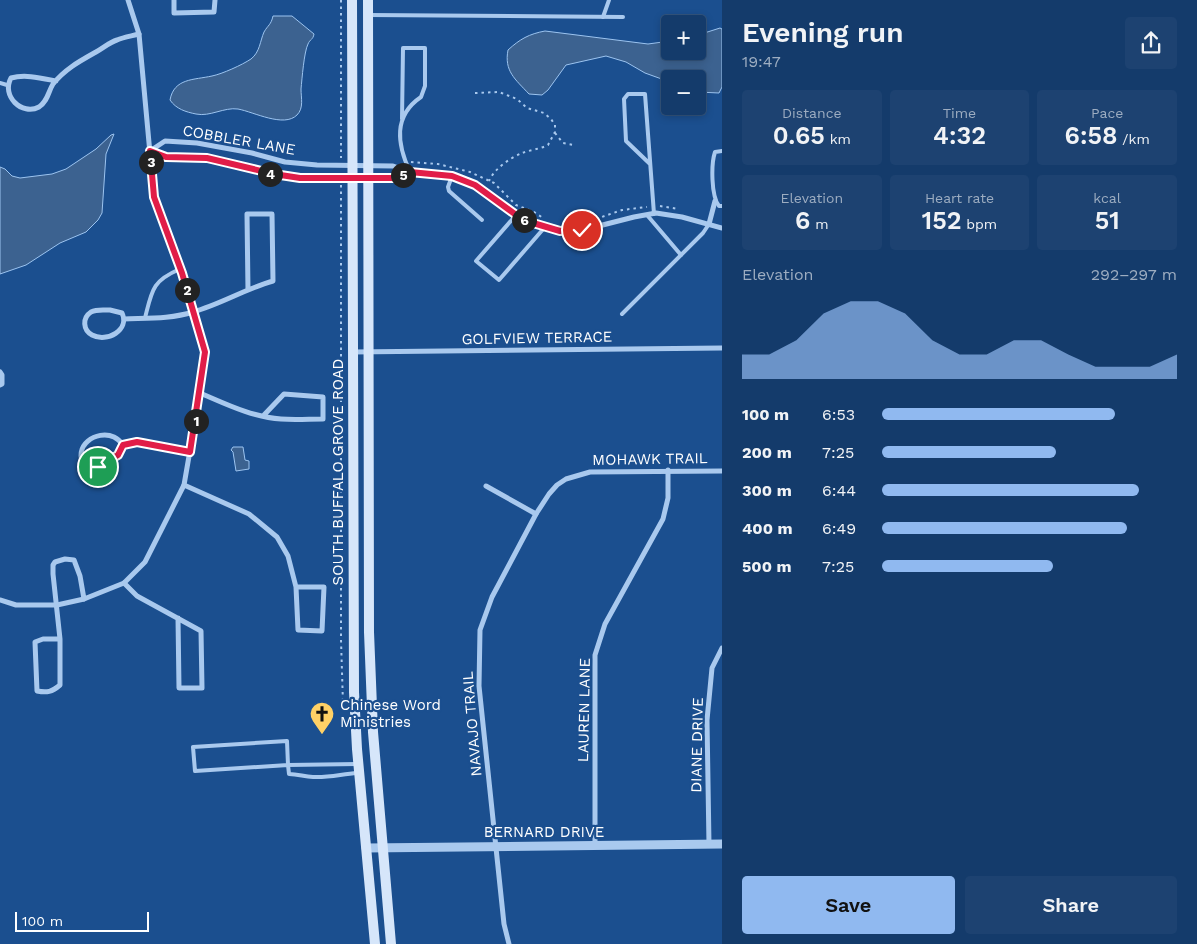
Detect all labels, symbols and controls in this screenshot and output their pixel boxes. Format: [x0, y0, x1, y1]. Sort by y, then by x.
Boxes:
map controls [661, 15, 706, 115]
button: + [661, 15, 706, 60]
text: Evening run [742, 16, 903, 49]
button: share [1125, 17, 1177, 69]
text: 19:47 [742, 52, 781, 71]
button: − [661, 70, 706, 115]
text: Distance [782, 105, 842, 121]
text: Time [943, 105, 976, 121]
text: Pace [1091, 105, 1123, 121]
street label: COBBLER LANE [181, 121, 297, 159]
text: 0.65 [773, 121, 825, 150]
text: 4:32 [933, 121, 986, 150]
text: 6:58 [1065, 121, 1118, 150]
text: km [825, 131, 851, 147]
text: /km [1118, 131, 1150, 147]
pin: 3 [138, 150, 164, 174]
text: 3 [147, 154, 156, 170]
pin: 4 [258, 162, 282, 186]
pin: 5 [390, 162, 416, 188]
text: 4 [266, 166, 275, 182]
text: 5 [399, 167, 408, 183]
text: Elevation [781, 190, 843, 206]
text: Heart rate [925, 190, 994, 206]
text: kcal [1093, 190, 1121, 206]
text: 6 [795, 206, 810, 235]
text: 152 [922, 206, 962, 235]
text: 51 [1095, 206, 1120, 235]
pin: 6 [512, 208, 536, 232]
pin [561, 209, 603, 251]
text: 6 [520, 212, 529, 228]
icon: check [568, 216, 596, 244]
text: m [810, 216, 829, 232]
text: bpm [962, 216, 997, 232]
text: Elevation [742, 265, 813, 284]
text: 292–297 m [1091, 265, 1177, 284]
pin: 2 [174, 278, 200, 302]
text: 2 [183, 282, 192, 298]
street label: GOLFVIEW TERRACE [461, 328, 613, 348]
street label: SOUTH BUFFALO GROVE ROAD [329, 359, 347, 585]
text: 100 m [742, 405, 789, 424]
text: 6:53 [822, 405, 855, 424]
pin: 1 [184, 408, 208, 434]
text: 1 [193, 413, 200, 429]
text: 200 m [742, 443, 792, 462]
text: 7:25 [822, 443, 854, 462]
pin [77, 446, 119, 488]
street label: MOHAWK TRAIL [592, 449, 708, 469]
icon: arrive [84, 453, 112, 481]
text: 300 m [742, 481, 792, 500]
text: 6:44 [822, 481, 856, 500]
text: 400 m [742, 519, 793, 538]
text: 6:49 [822, 519, 856, 538]
text: 500 m [742, 557, 792, 576]
text: 7:25 [822, 557, 854, 576]
street label: LAUREN LANE [574, 658, 594, 762]
street label: NAVAJO TRAIL [458, 671, 486, 777]
place label: Chinese Word Ministries [340, 696, 441, 731]
street label: DIANE DRIVE [687, 697, 707, 793]
church icon: Chinese Word Ministries [309, 701, 335, 735]
street label: BERNARD DRIVE [484, 823, 604, 841]
button: Save [742, 876, 955, 934]
button: Share [965, 876, 1177, 934]
scale bar [15, 909, 149, 932]
text: 100 m [22, 913, 63, 929]

